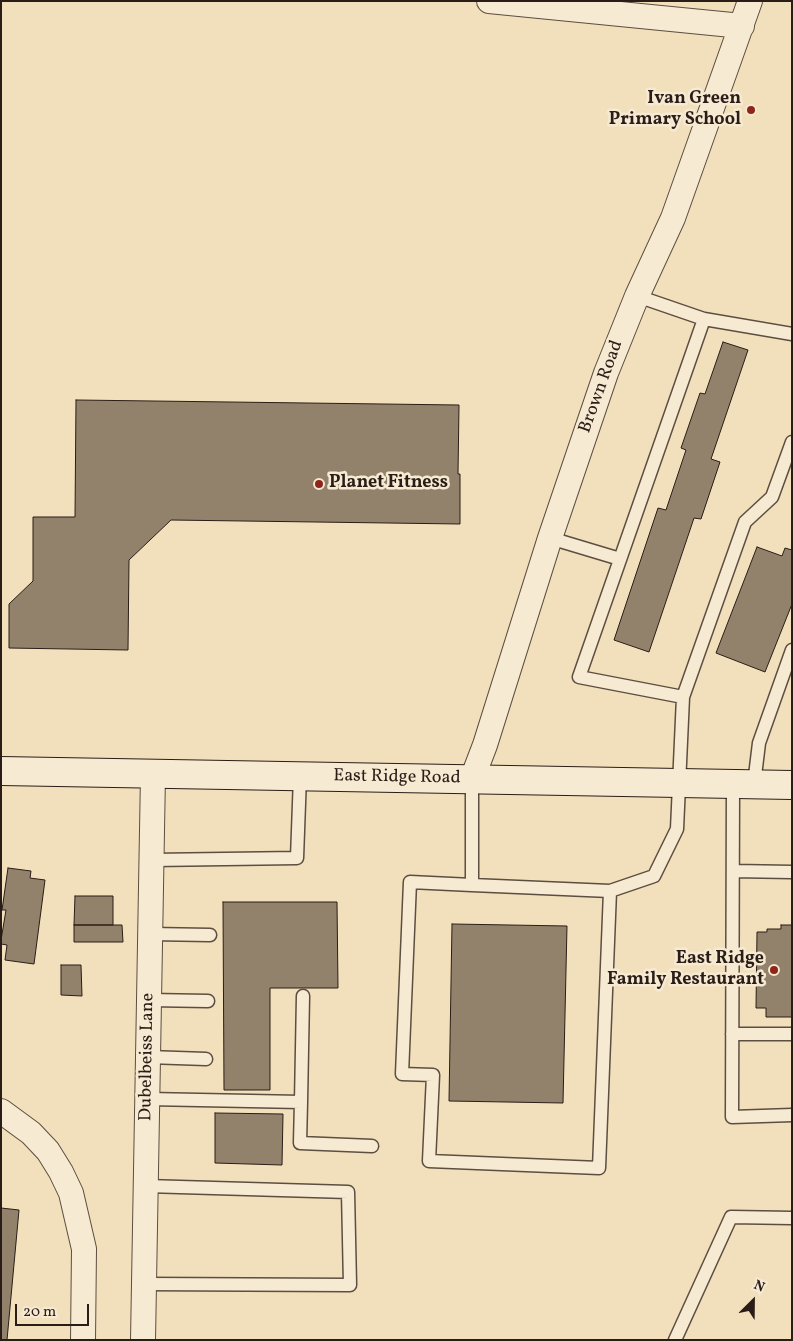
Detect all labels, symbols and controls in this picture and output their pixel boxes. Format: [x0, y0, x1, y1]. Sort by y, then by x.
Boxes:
place label: Ivan Green Primary School [609, 89, 741, 132]
marker: Ivan Green Primary School [745, 104, 757, 116]
street label: Brown Road [575, 338, 629, 436]
place label: Planet Fitness [329, 473, 448, 495]
marker: Planet Fitness [313, 478, 325, 490]
street label: East Ridge Road [333, 766, 461, 790]
place label: East Ridge Family Restaurant [607, 949, 764, 992]
marker: East Ridge Family Restaurant [768, 964, 780, 976]
street label: Dubelbeiss Lane [136, 993, 160, 1121]
north arrow [728, 1276, 778, 1326]
text: N [751, 1276, 767, 1297]
scale bar [18, 1294, 91, 1326]
text: 20 m [23, 1302, 56, 1323]

